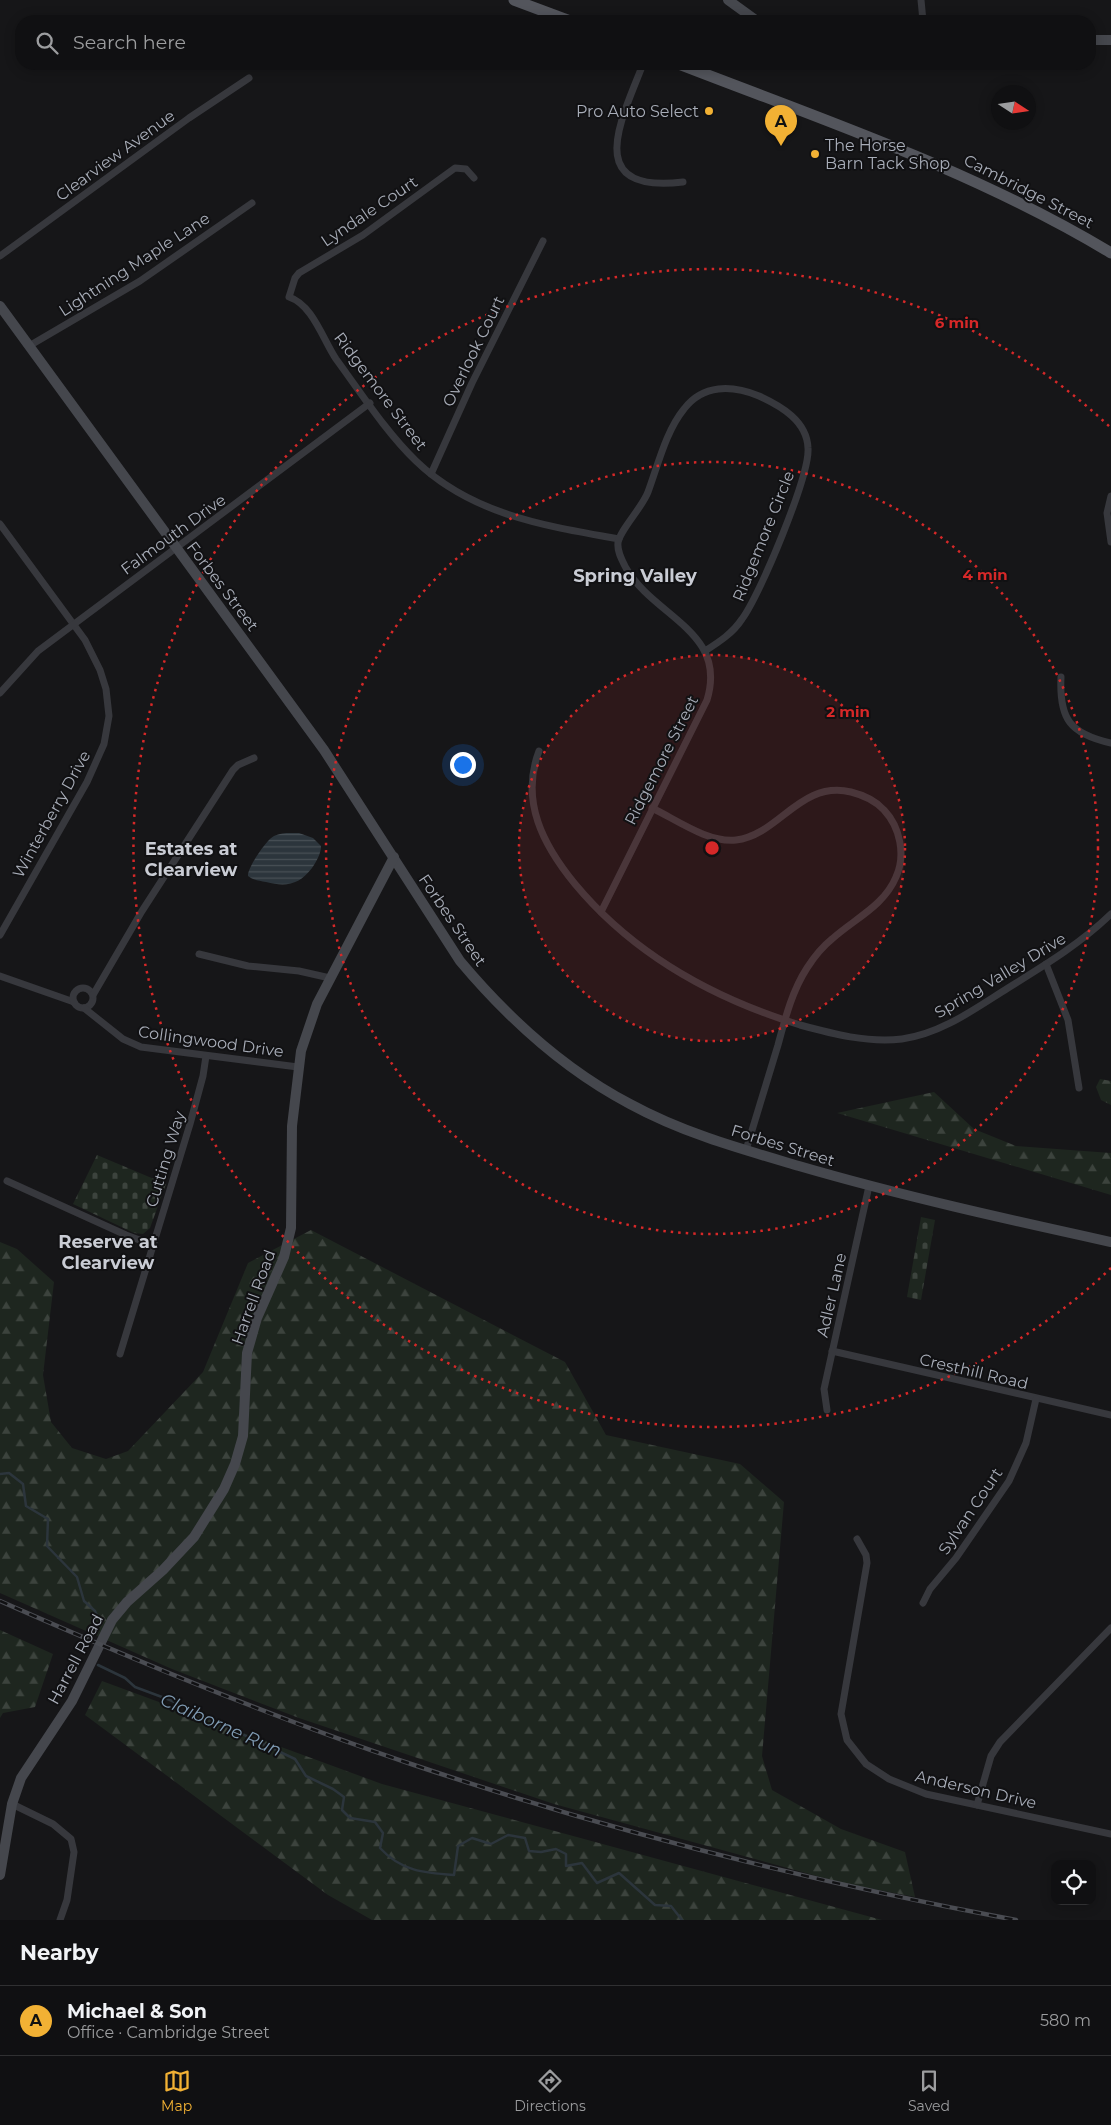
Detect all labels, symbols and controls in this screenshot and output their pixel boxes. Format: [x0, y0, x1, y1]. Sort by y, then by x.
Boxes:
search box [15, 15, 1096, 70]
icon: search [33, 29, 61, 57]
text: Search here [73, 31, 186, 54]
north arrow [991, 85, 1036, 130]
place label: Pro Auto Select [576, 102, 699, 121]
marker: Pro Auto Select [703, 105, 715, 117]
pin: A [765, 105, 797, 146]
street label: Clearview Avenue [52, 106, 178, 205]
place label: The Horse Barn Tack Shop [825, 136, 950, 173]
marker: The Horse Barn Tack Shop [809, 148, 821, 160]
street label: Cambridge Street [961, 150, 1097, 233]
street label: Lyndale Court [317, 172, 422, 251]
street label: Lightning Maple Lane [55, 208, 213, 320]
street label: Overlook Court [438, 292, 509, 410]
text: 6 min [935, 313, 979, 332]
street label: Ridgemore Street [330, 329, 431, 454]
street label: Ridgemore Circle [729, 468, 798, 604]
street label: Falmouth Drive [117, 490, 229, 579]
street label: Forbes Street [183, 538, 263, 635]
district label: Spring Valley [573, 565, 697, 587]
text: 4 min [962, 565, 1008, 584]
street label: Ridgemore Street [621, 692, 703, 828]
text: 2 min [826, 702, 870, 721]
street label: Winterberry Drive [9, 747, 94, 881]
your location [450, 752, 476, 778]
district label: Estates at Clearview [145, 838, 238, 881]
centre of rings [703, 839, 721, 857]
street label: Forbes Street [415, 871, 491, 970]
street label: Spring Valley Drive [931, 929, 1069, 1022]
street label: Collingwood Drive [137, 1022, 285, 1061]
street label: Cutting Way [142, 1108, 189, 1210]
street label: Forbes Street [729, 1121, 837, 1170]
district label: Reserve at Clearview [58, 1231, 158, 1274]
street label: Harrell Road [228, 1247, 279, 1347]
street label: Adler Lane [813, 1251, 850, 1339]
street label: Cresthill Road [918, 1350, 1030, 1393]
street label: Sylvan Court [934, 1464, 1007, 1558]
street label: Harrell Road [44, 1611, 107, 1708]
water label: Claiborne Run [157, 1688, 285, 1762]
street label: Anderson Drive [913, 1766, 1038, 1813]
map controls [1051, 1860, 1096, 1905]
button: locate [1051, 1860, 1096, 1905]
text: Nearby [20, 1940, 99, 1965]
text: Michael & Son [67, 2000, 207, 2023]
text: A [30, 2011, 42, 2030]
text: 580 m [1040, 2011, 1091, 2030]
text: Office · Cambridge Street [67, 2023, 270, 2042]
tab: Map [161, 2067, 192, 2115]
tab: Directions [514, 2067, 586, 2115]
tab: Saved [908, 2067, 950, 2115]

